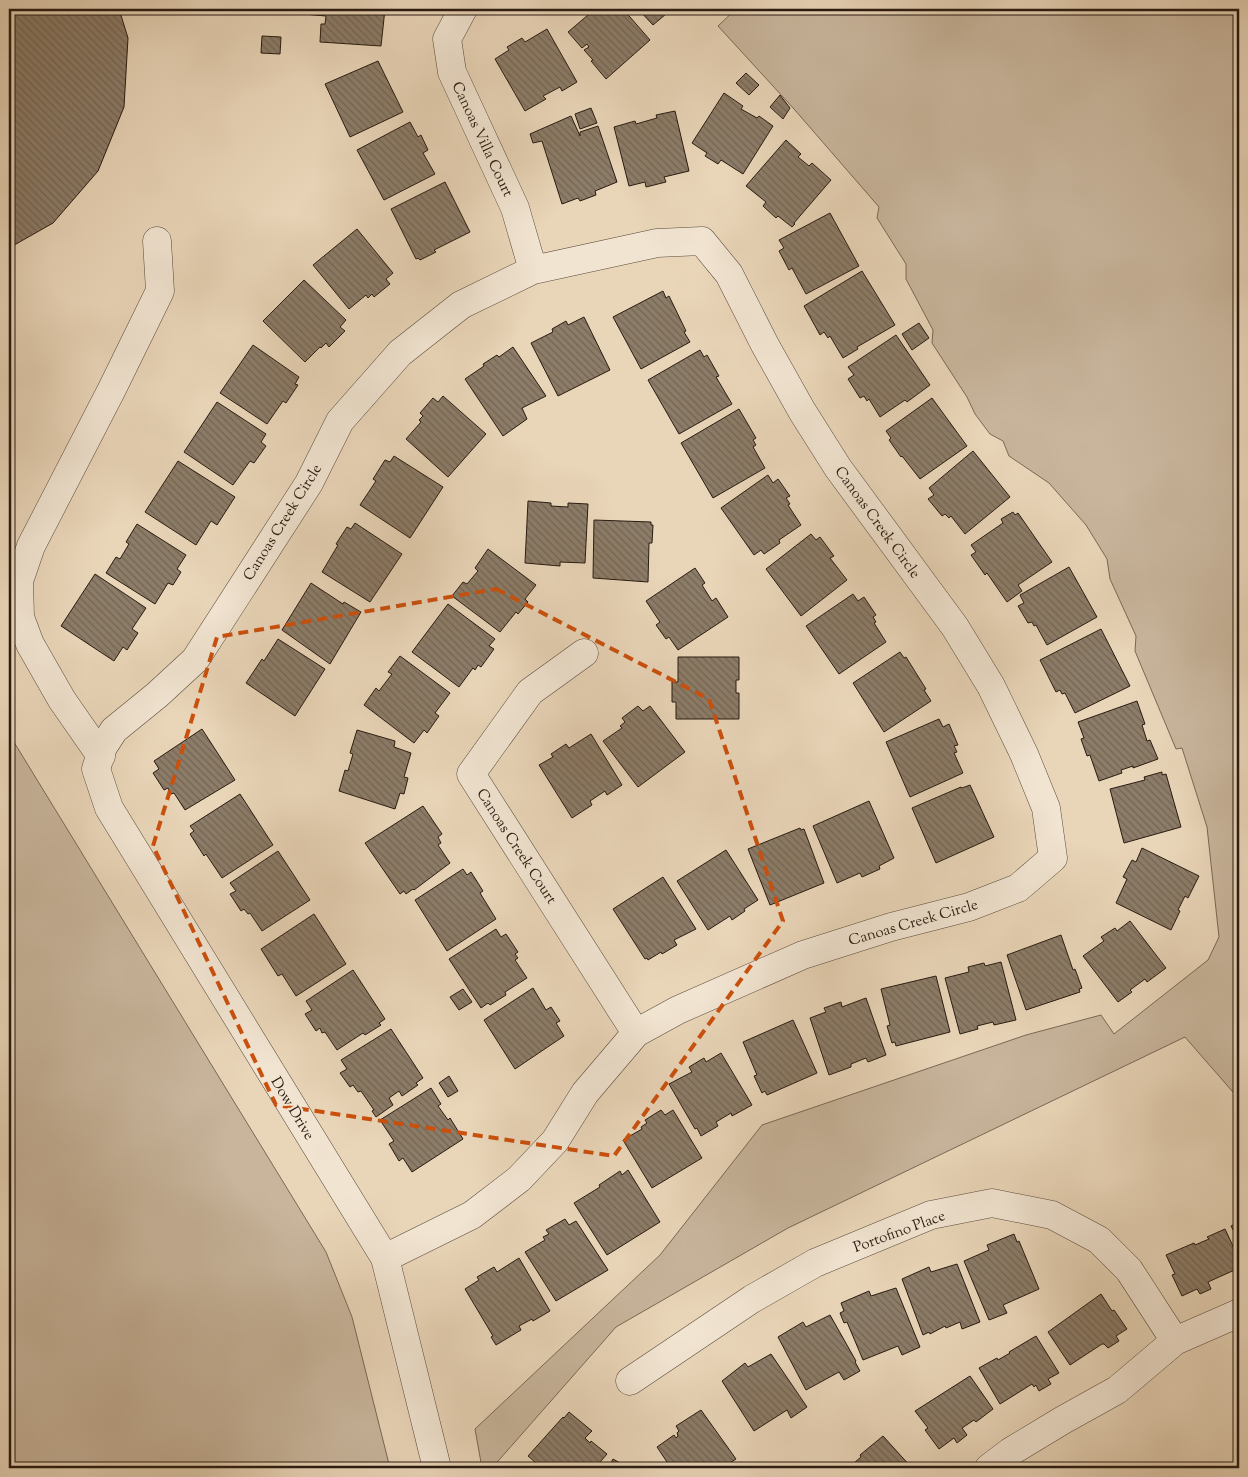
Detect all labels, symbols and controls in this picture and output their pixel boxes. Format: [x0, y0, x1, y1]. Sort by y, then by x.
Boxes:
street label: Canoas Villa Court [446, 79, 518, 201]
street label: Canoas Creek Circle [239, 460, 328, 585]
street label: Canoas Creek Circle [829, 463, 925, 583]
street label: Canoas Creek Court [471, 785, 561, 909]
street label: Canoas Creek Circle [846, 895, 981, 952]
street label: Dow Drive [265, 1073, 319, 1144]
street label: Portofino Place [851, 1206, 948, 1259]

